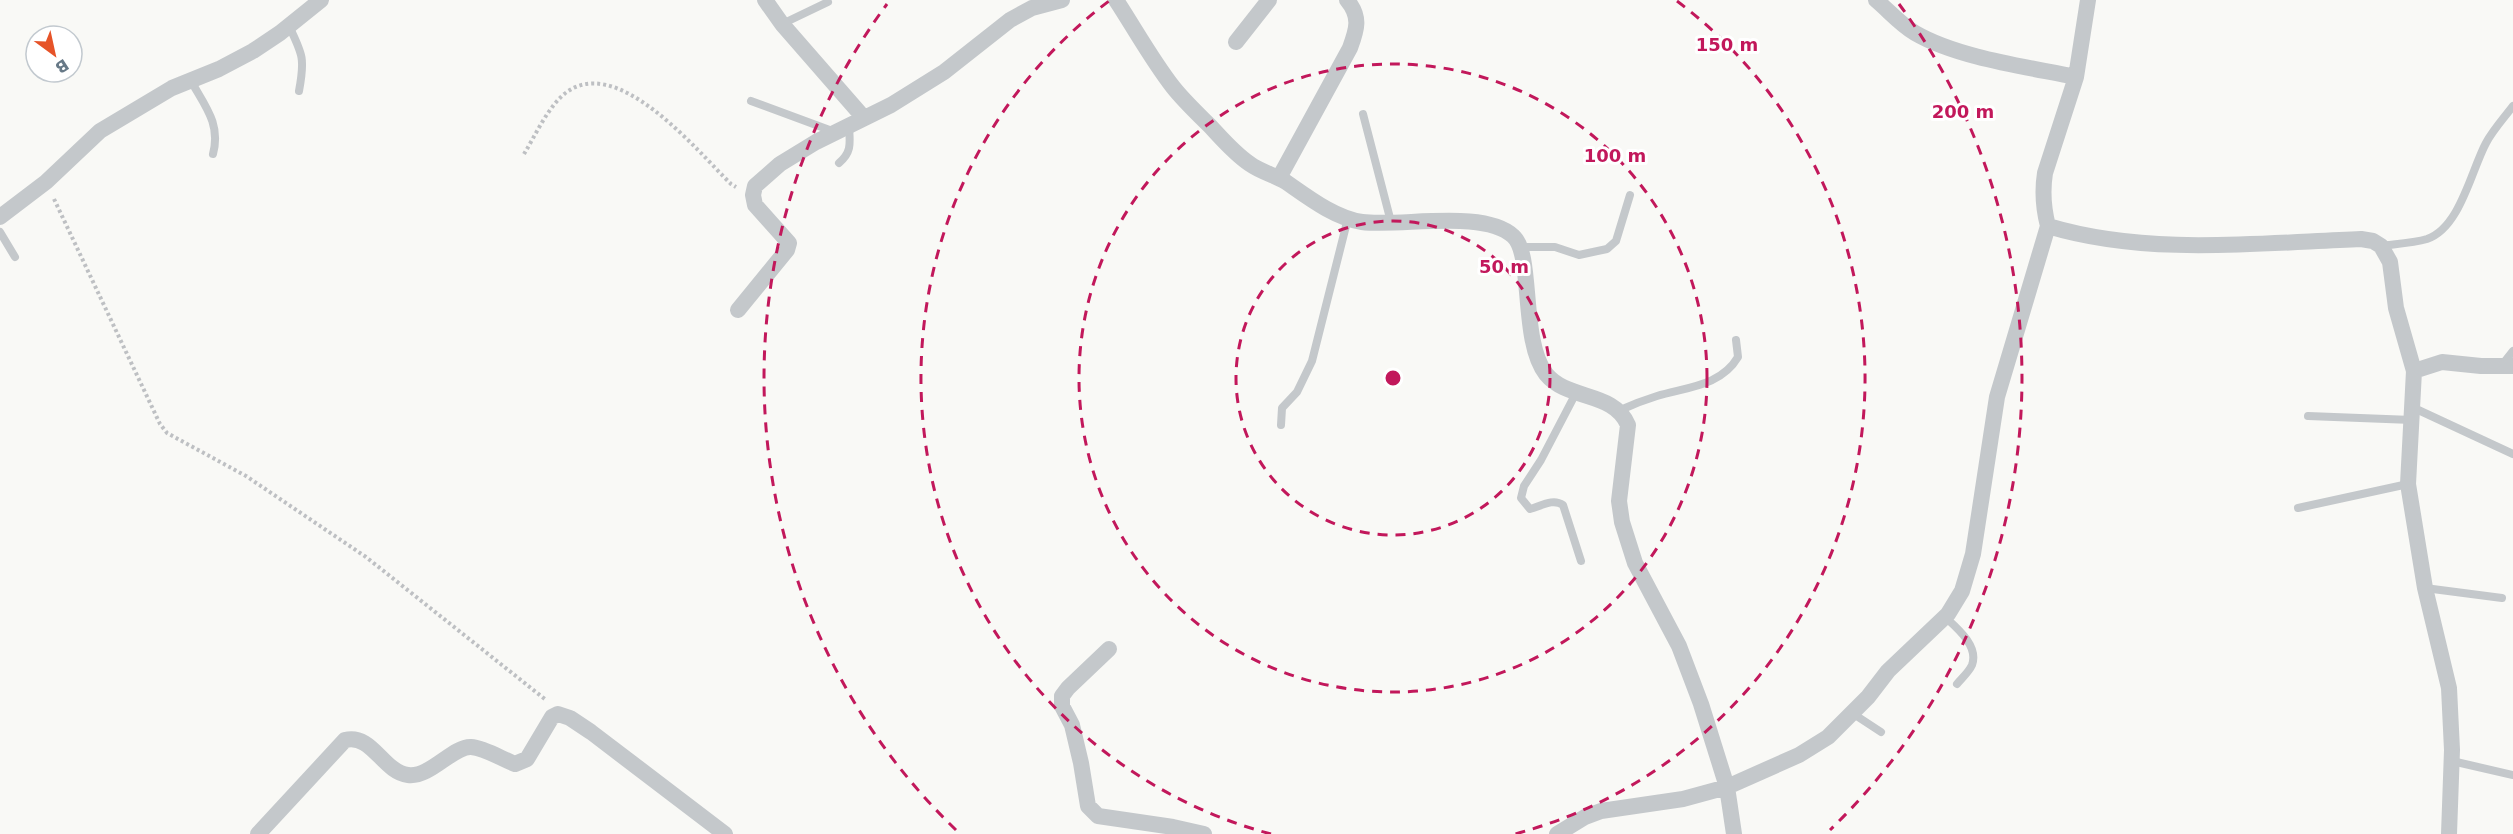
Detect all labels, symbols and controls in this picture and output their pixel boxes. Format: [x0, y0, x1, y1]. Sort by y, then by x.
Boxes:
north arrow [24, 24, 84, 84]
text: 150 m [1696, 34, 1758, 55]
text: B [52, 55, 72, 77]
text: 200 m [1932, 101, 1994, 122]
text: 100 m [1584, 145, 1646, 166]
text: 50 m [1479, 256, 1529, 277]
centre of rings [1383, 368, 1403, 388]

